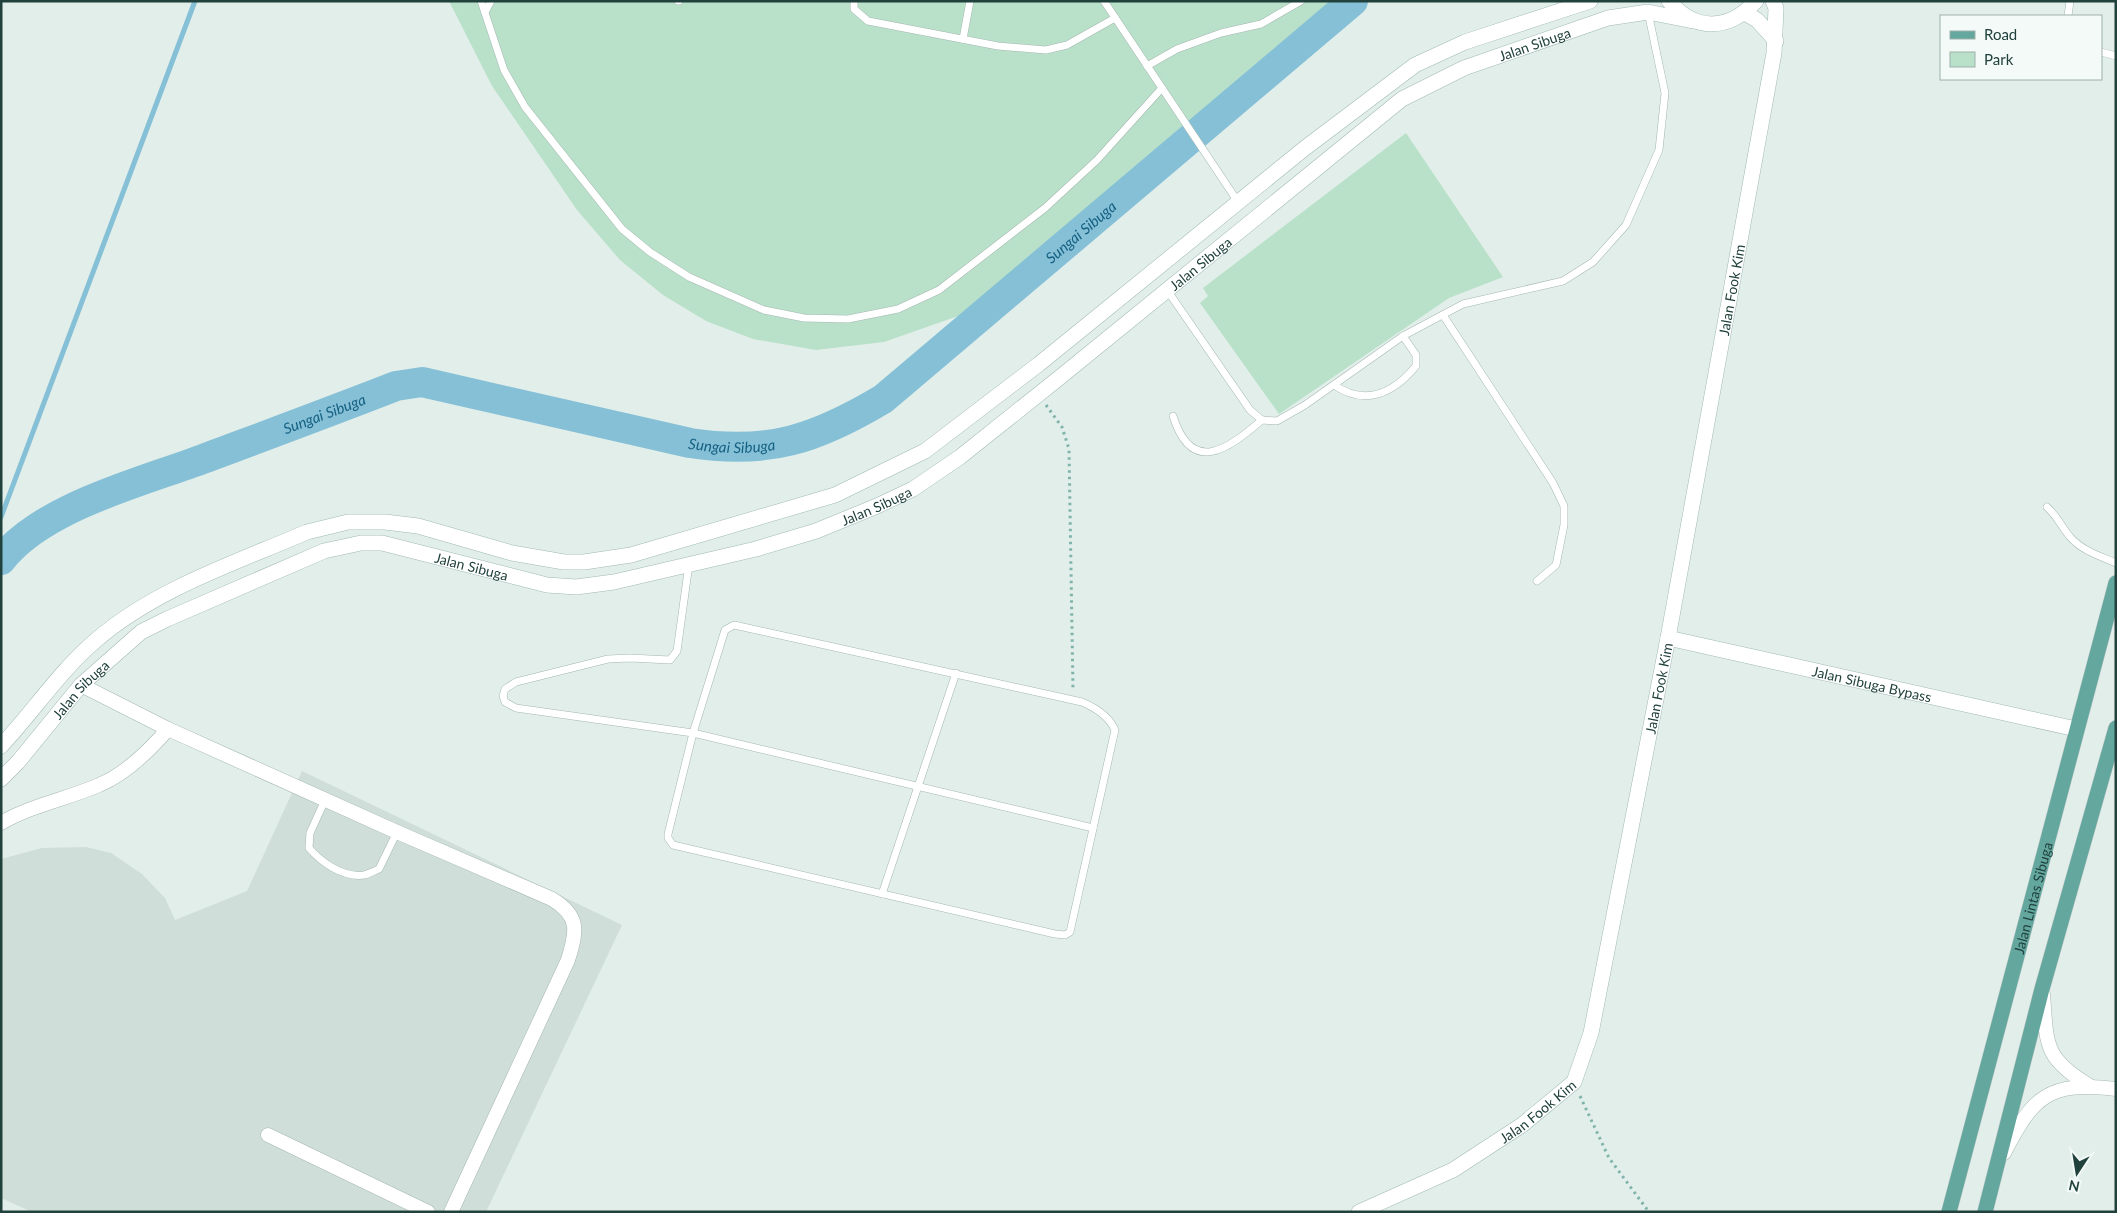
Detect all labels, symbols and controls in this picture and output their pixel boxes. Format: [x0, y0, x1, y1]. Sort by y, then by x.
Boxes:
legend [1940, 15, 2102, 80]
street label: Jalan Sibuga [1496, 23, 1573, 64]
text: Road [1984, 25, 2017, 43]
text: Park [1984, 50, 2014, 68]
water label: Sungai Sibuga [1042, 197, 1120, 267]
street label: Jalan Sibuga [1166, 233, 1235, 293]
street label: Jalan Fook Kim [1714, 243, 1748, 337]
water label: Sungai Sibuga [280, 390, 368, 437]
water label: Sungai Sibuga [687, 434, 777, 456]
street label: Jalan Sibuga [838, 483, 914, 528]
street label: Jalan Sibuga [433, 548, 510, 583]
street label: Jalan Fook Kim [1641, 641, 1675, 735]
street label: Jalan Sibuga [48, 656, 112, 722]
street label: Jalan Sibuga Bypass [1811, 662, 1933, 705]
street label: Jalan Lintas Sibuga [2009, 840, 2055, 956]
street label: Jalan Fook Kim [1496, 1076, 1579, 1146]
north arrow [2052, 1148, 2102, 1198]
text: N [2067, 1177, 2081, 1196]

